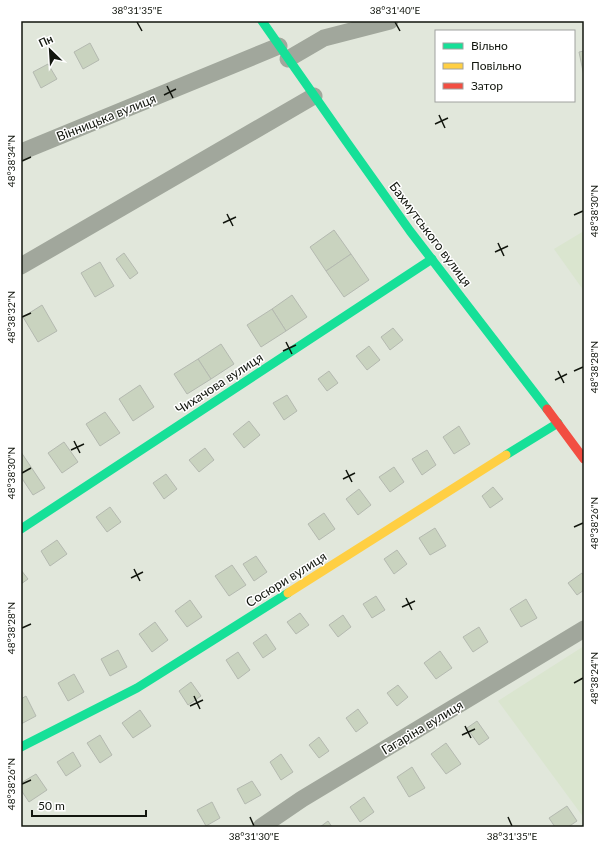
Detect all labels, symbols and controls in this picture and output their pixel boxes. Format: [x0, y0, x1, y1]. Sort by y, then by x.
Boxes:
text: 38°31'35"E [112, 4, 162, 16]
text: 38°31'40"E [370, 4, 420, 16]
north arrow [30, 30, 70, 70]
legend [435, 30, 575, 102]
text: Пн [36, 32, 55, 49]
text: Вільно [471, 38, 508, 53]
text: Повільно [471, 58, 522, 73]
text: Затор [471, 78, 503, 93]
street label: Вінницька вулиця [54, 90, 158, 144]
text: 48°38'34"N [5, 135, 17, 187]
street label: Бахмутського вулиця [386, 179, 476, 289]
text: 48°38'30"N [588, 185, 600, 237]
text: 48°38'32"N [5, 291, 17, 343]
text: 48°38'28"N [588, 341, 600, 393]
street label: Чихачова вулиця [172, 349, 266, 417]
text: 48°38'30"N [5, 447, 17, 499]
text: 48°38'26"N [588, 497, 600, 549]
street label: Сосюри вулиця [243, 548, 329, 610]
text: 48°38'28"N [5, 602, 17, 654]
text: 48°38'24"N [588, 652, 600, 704]
street label: Гагаріна вулиця [378, 696, 466, 758]
text: 48°38'26"N [5, 758, 17, 810]
scale bar [32, 792, 146, 818]
text: 50 m [38, 798, 65, 813]
text: 38°31'30"E [229, 830, 279, 842]
text: 38°31'35"E [487, 830, 537, 842]

